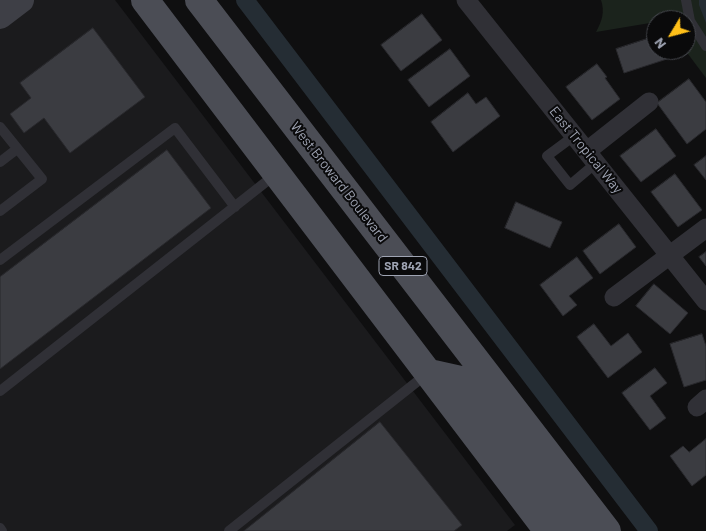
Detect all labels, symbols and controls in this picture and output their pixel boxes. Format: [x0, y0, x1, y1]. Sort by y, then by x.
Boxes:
north arrow [646, 10, 696, 60]
text: N [650, 35, 669, 53]
street label: East Tropical Way [546, 103, 626, 197]
street label: West Broward Boulevard [287, 119, 391, 245]
road number: SR 842 [379, 256, 427, 276]

